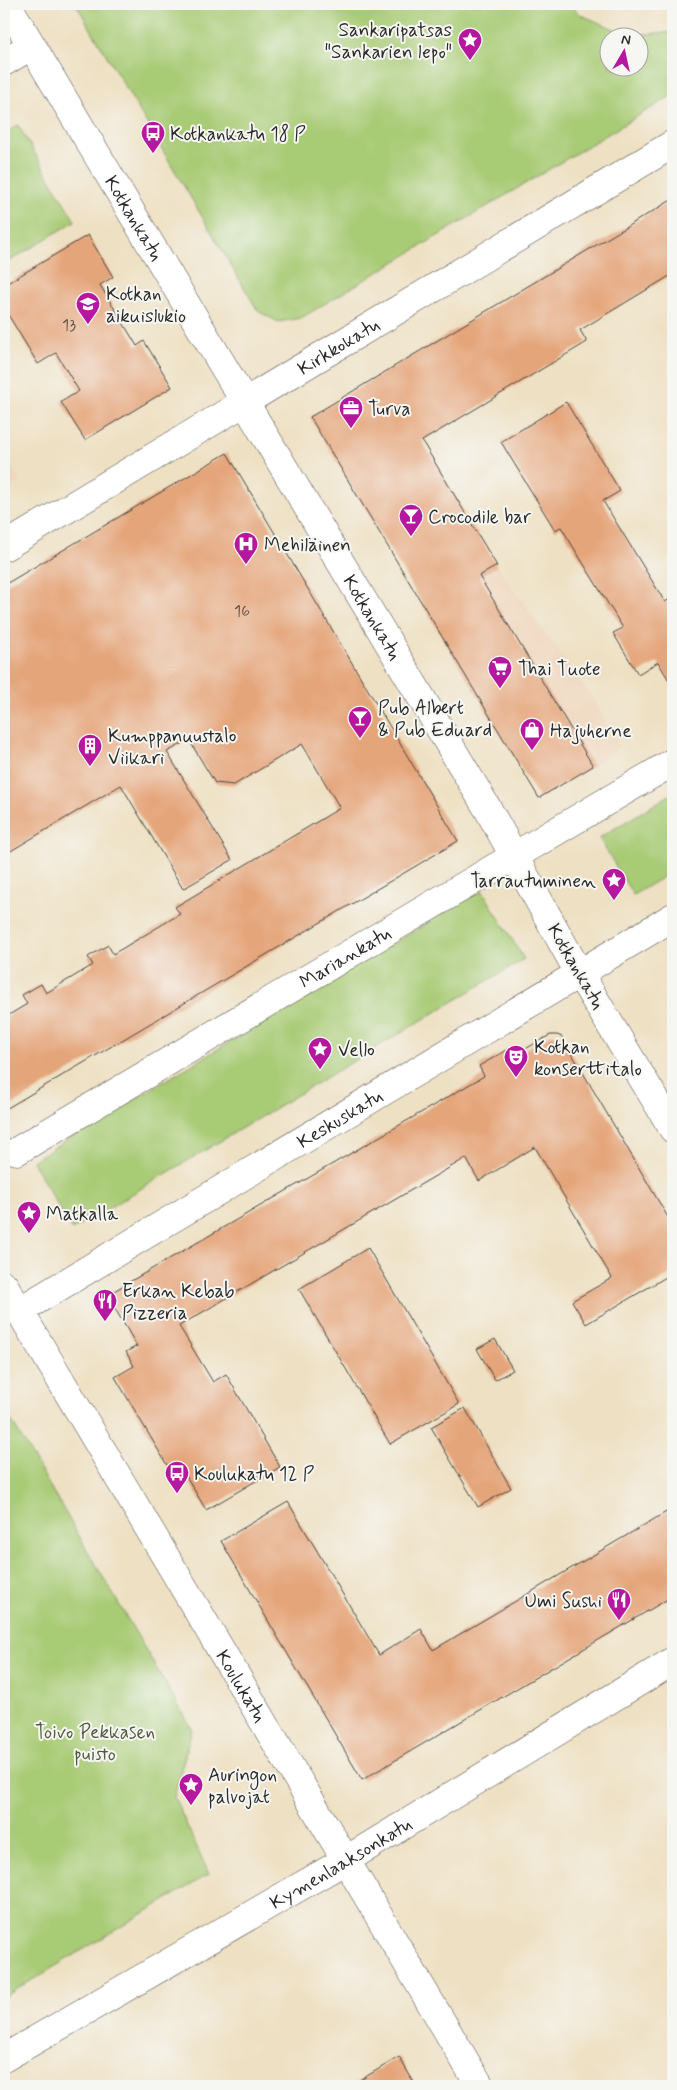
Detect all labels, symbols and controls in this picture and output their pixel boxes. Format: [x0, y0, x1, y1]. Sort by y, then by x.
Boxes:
place label: Sankaripatsas "Sankarien lepo" [325, 18, 452, 65]
place icon: Sankaripatsas "Sankarien lepo" [457, 27, 483, 61]
north arrow [600, 28, 650, 78]
text: N [620, 31, 632, 50]
bus stop icon: Kotkankatu 18 P [140, 120, 166, 154]
place label: Kotkankatu 18 P [170, 122, 306, 147]
street label: Kotkankatu [98, 171, 169, 266]
place label: Kotkan aikuislukio [106, 282, 186, 329]
school or university icon: Kotkan aikuislukio [75, 291, 101, 325]
street label: Kirkkokatu [293, 313, 385, 381]
house number: 13 [62, 315, 76, 336]
office icon: Turva [338, 395, 364, 429]
place label: Turva [368, 397, 410, 422]
bar icon: Crocodile bar [398, 503, 424, 537]
place label: Crocodile bar [428, 505, 531, 530]
hospital icon: Mehiläinen [233, 531, 259, 565]
place label: Mehiläinen [264, 533, 351, 558]
street label: Kotkankatu [337, 570, 407, 665]
house number: 16 [234, 601, 250, 622]
supermarket icon: Thai Tuote [487, 655, 513, 689]
place label: Thai Tuote [518, 657, 601, 682]
place label: Pub Albert & Pub Eduard [378, 696, 492, 743]
bar icon: Pub Albert & Pub Eduard [347, 705, 373, 739]
shop icon: Hajuherne [519, 717, 545, 751]
place label: Hajuherne [550, 719, 632, 745]
place label: Kumppanuustalo Viikari [108, 724, 237, 771]
building icon: Kumppanuustalo Viikari [77, 733, 103, 767]
place icon: Tarrautuminen [601, 867, 627, 901]
place label: Tarrautuminen [470, 869, 596, 894]
street label: Kotkankatu [541, 919, 610, 1014]
street label: Mariankatu [295, 921, 396, 995]
place label: Kotkan konserttitalo [534, 1035, 642, 1082]
place icon: Vello [307, 1036, 333, 1070]
place label: Vello [338, 1038, 375, 1063]
theatre icon: Kotkan konserttitalo [503, 1044, 529, 1078]
street label: Keskuskatu [293, 1084, 388, 1155]
place icon: Matkalla [16, 1200, 42, 1234]
place label: Matkalla [46, 1202, 119, 1227]
place label: Erkan Kebab Pizzeria [122, 1279, 235, 1326]
restaurant icon: Erkan Kebab Pizzeria [92, 1288, 118, 1322]
bus stop icon: Koulukatu 12 P [164, 1460, 190, 1494]
place label: Koulukatu 12 P [194, 1462, 315, 1487]
restaurant icon: Umi Sushi [606, 1587, 632, 1621]
place label: Umi Sushi [525, 1589, 602, 1614]
street label: Koulukatu [210, 1646, 272, 1727]
park label: Toivo Pekkasen puisto [35, 1720, 155, 1767]
place label: Auringon palvojat [208, 1763, 277, 1810]
place icon: Auringon palvojat [178, 1772, 204, 1806]
street label: Kymenlaaksonkatu [265, 1812, 417, 1916]

